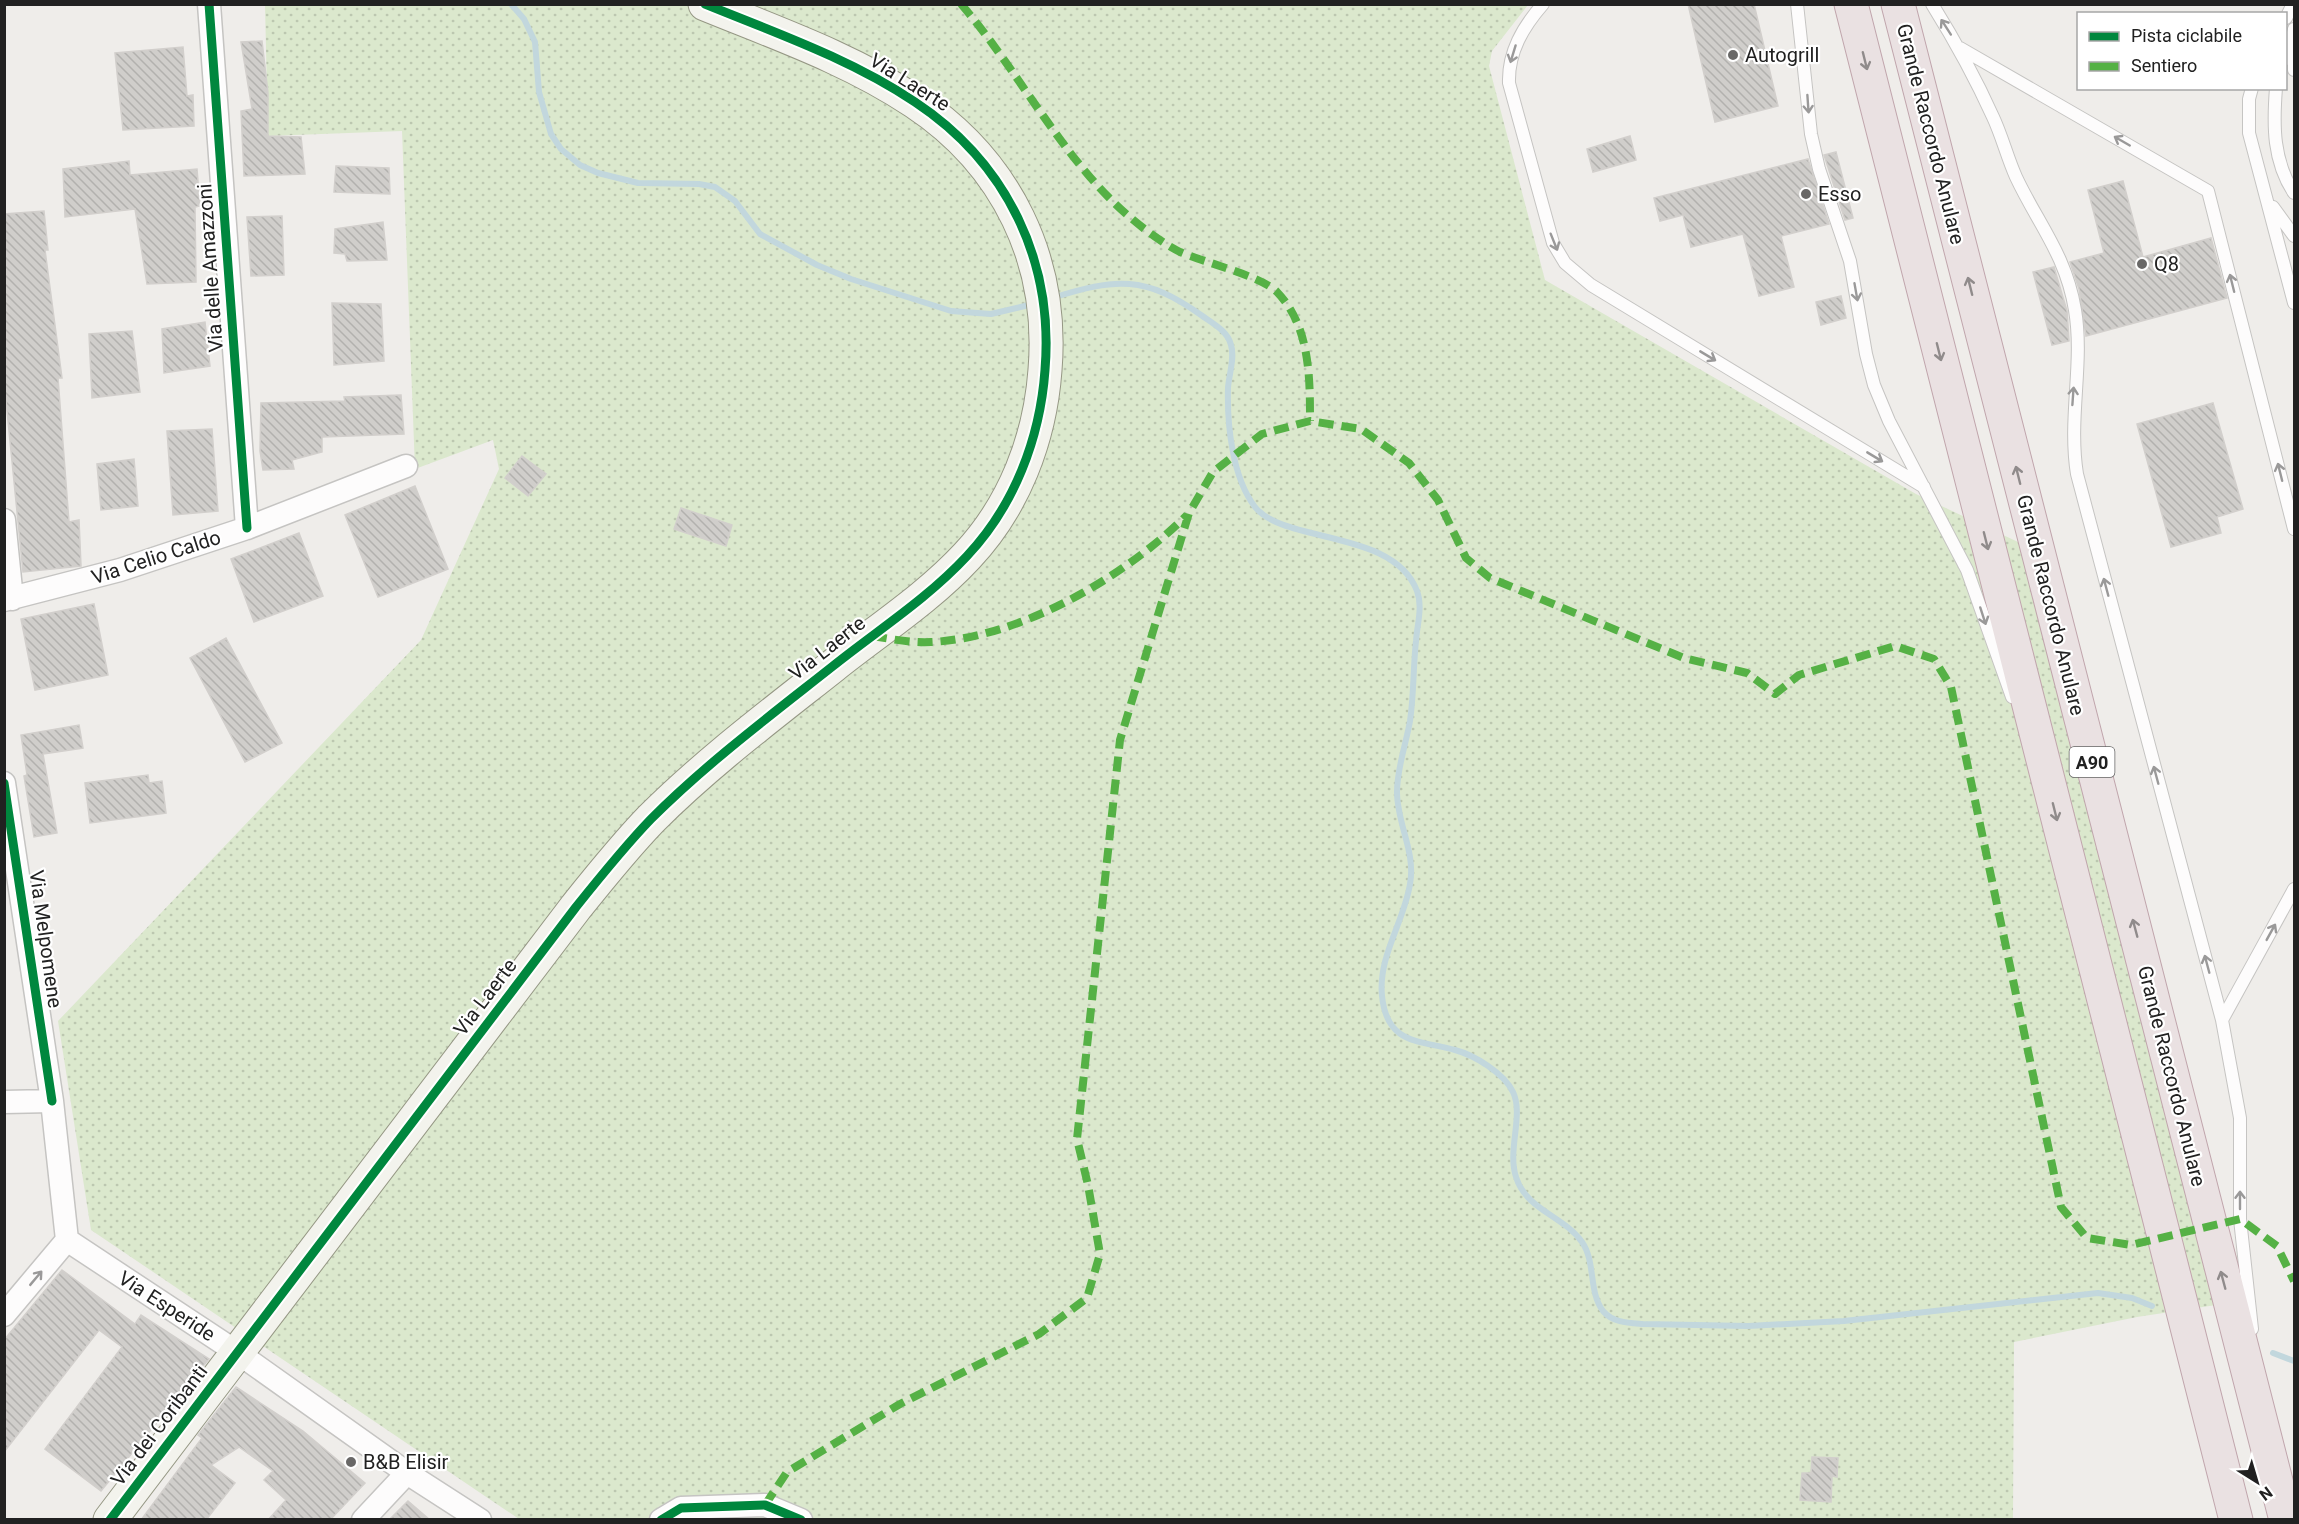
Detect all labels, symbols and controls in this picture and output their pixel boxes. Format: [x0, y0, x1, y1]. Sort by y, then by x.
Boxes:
legend [2077, 12, 2287, 90]
one-way arrow [1940, 19, 1952, 35]
street label: Grande Raccordo Anulare [1892, 21, 1970, 247]
text: Pista ciclabile [2131, 25, 2242, 46]
place label: Autogrill [1745, 43, 1819, 67]
one-way arrow [1507, 44, 1518, 63]
street label: Via Laerte [865, 48, 955, 116]
marker: Autogrill [1726, 48, 1740, 62]
one-way arrow [1860, 51, 1871, 70]
text: Sentiero [2131, 55, 2197, 76]
one-way arrow [1802, 94, 1813, 114]
one-way arrow [2113, 135, 2131, 146]
place label: Esso [1818, 182, 1861, 206]
street label: Via delle Amazzoni [192, 183, 228, 353]
marker: Esso [1799, 187, 1813, 201]
one-way arrow [1549, 233, 1560, 251]
place label: Q8 [2154, 252, 2179, 276]
marker: Q8 [2135, 257, 2149, 271]
one-way arrow [2225, 274, 2237, 293]
one-way arrow [1964, 277, 1976, 296]
one-way arrow [1851, 282, 1862, 302]
one-way arrow [1933, 342, 1945, 361]
one-way arrow [1699, 350, 1716, 362]
one-way arrow [2068, 386, 2079, 406]
one-way arrow [1866, 451, 1883, 463]
one-way arrow [2274, 463, 2285, 482]
one-way arrow [2012, 466, 2024, 485]
street label: Grande Raccordo Anulare [2012, 492, 2090, 718]
street label: Via Celio Caldo [88, 525, 224, 589]
one-way arrow [1981, 531, 1993, 550]
one-way arrow [2100, 578, 2111, 597]
one-way arrow [1979, 606, 1990, 625]
street label: Via Laerte [784, 611, 870, 685]
road number: A90 [2070, 747, 2114, 777]
one-way arrow [2150, 766, 2162, 785]
one-way arrow [2050, 802, 2061, 821]
street label: Via Melpomene [24, 869, 68, 1009]
one-way arrow [2128, 919, 2140, 938]
one-way arrow [2265, 924, 2277, 941]
street label: Via Laerte [448, 954, 522, 1040]
one-way arrow [2200, 954, 2212, 973]
street label: Grande Raccordo Anulare [2133, 963, 2211, 1189]
one-way arrow [2234, 1191, 2246, 1211]
street label: Via Esperide [114, 1266, 220, 1346]
one-way arrow [29, 1270, 42, 1286]
one-way arrow [2217, 1271, 2228, 1290]
street label: Via dei Coribanti [106, 1360, 212, 1490]
place label: B&B Elisir [363, 1450, 449, 1474]
north arrow [2227, 1452, 2287, 1512]
marker: B&B Elisir [344, 1455, 358, 1469]
text: N [2255, 1483, 2276, 1505]

